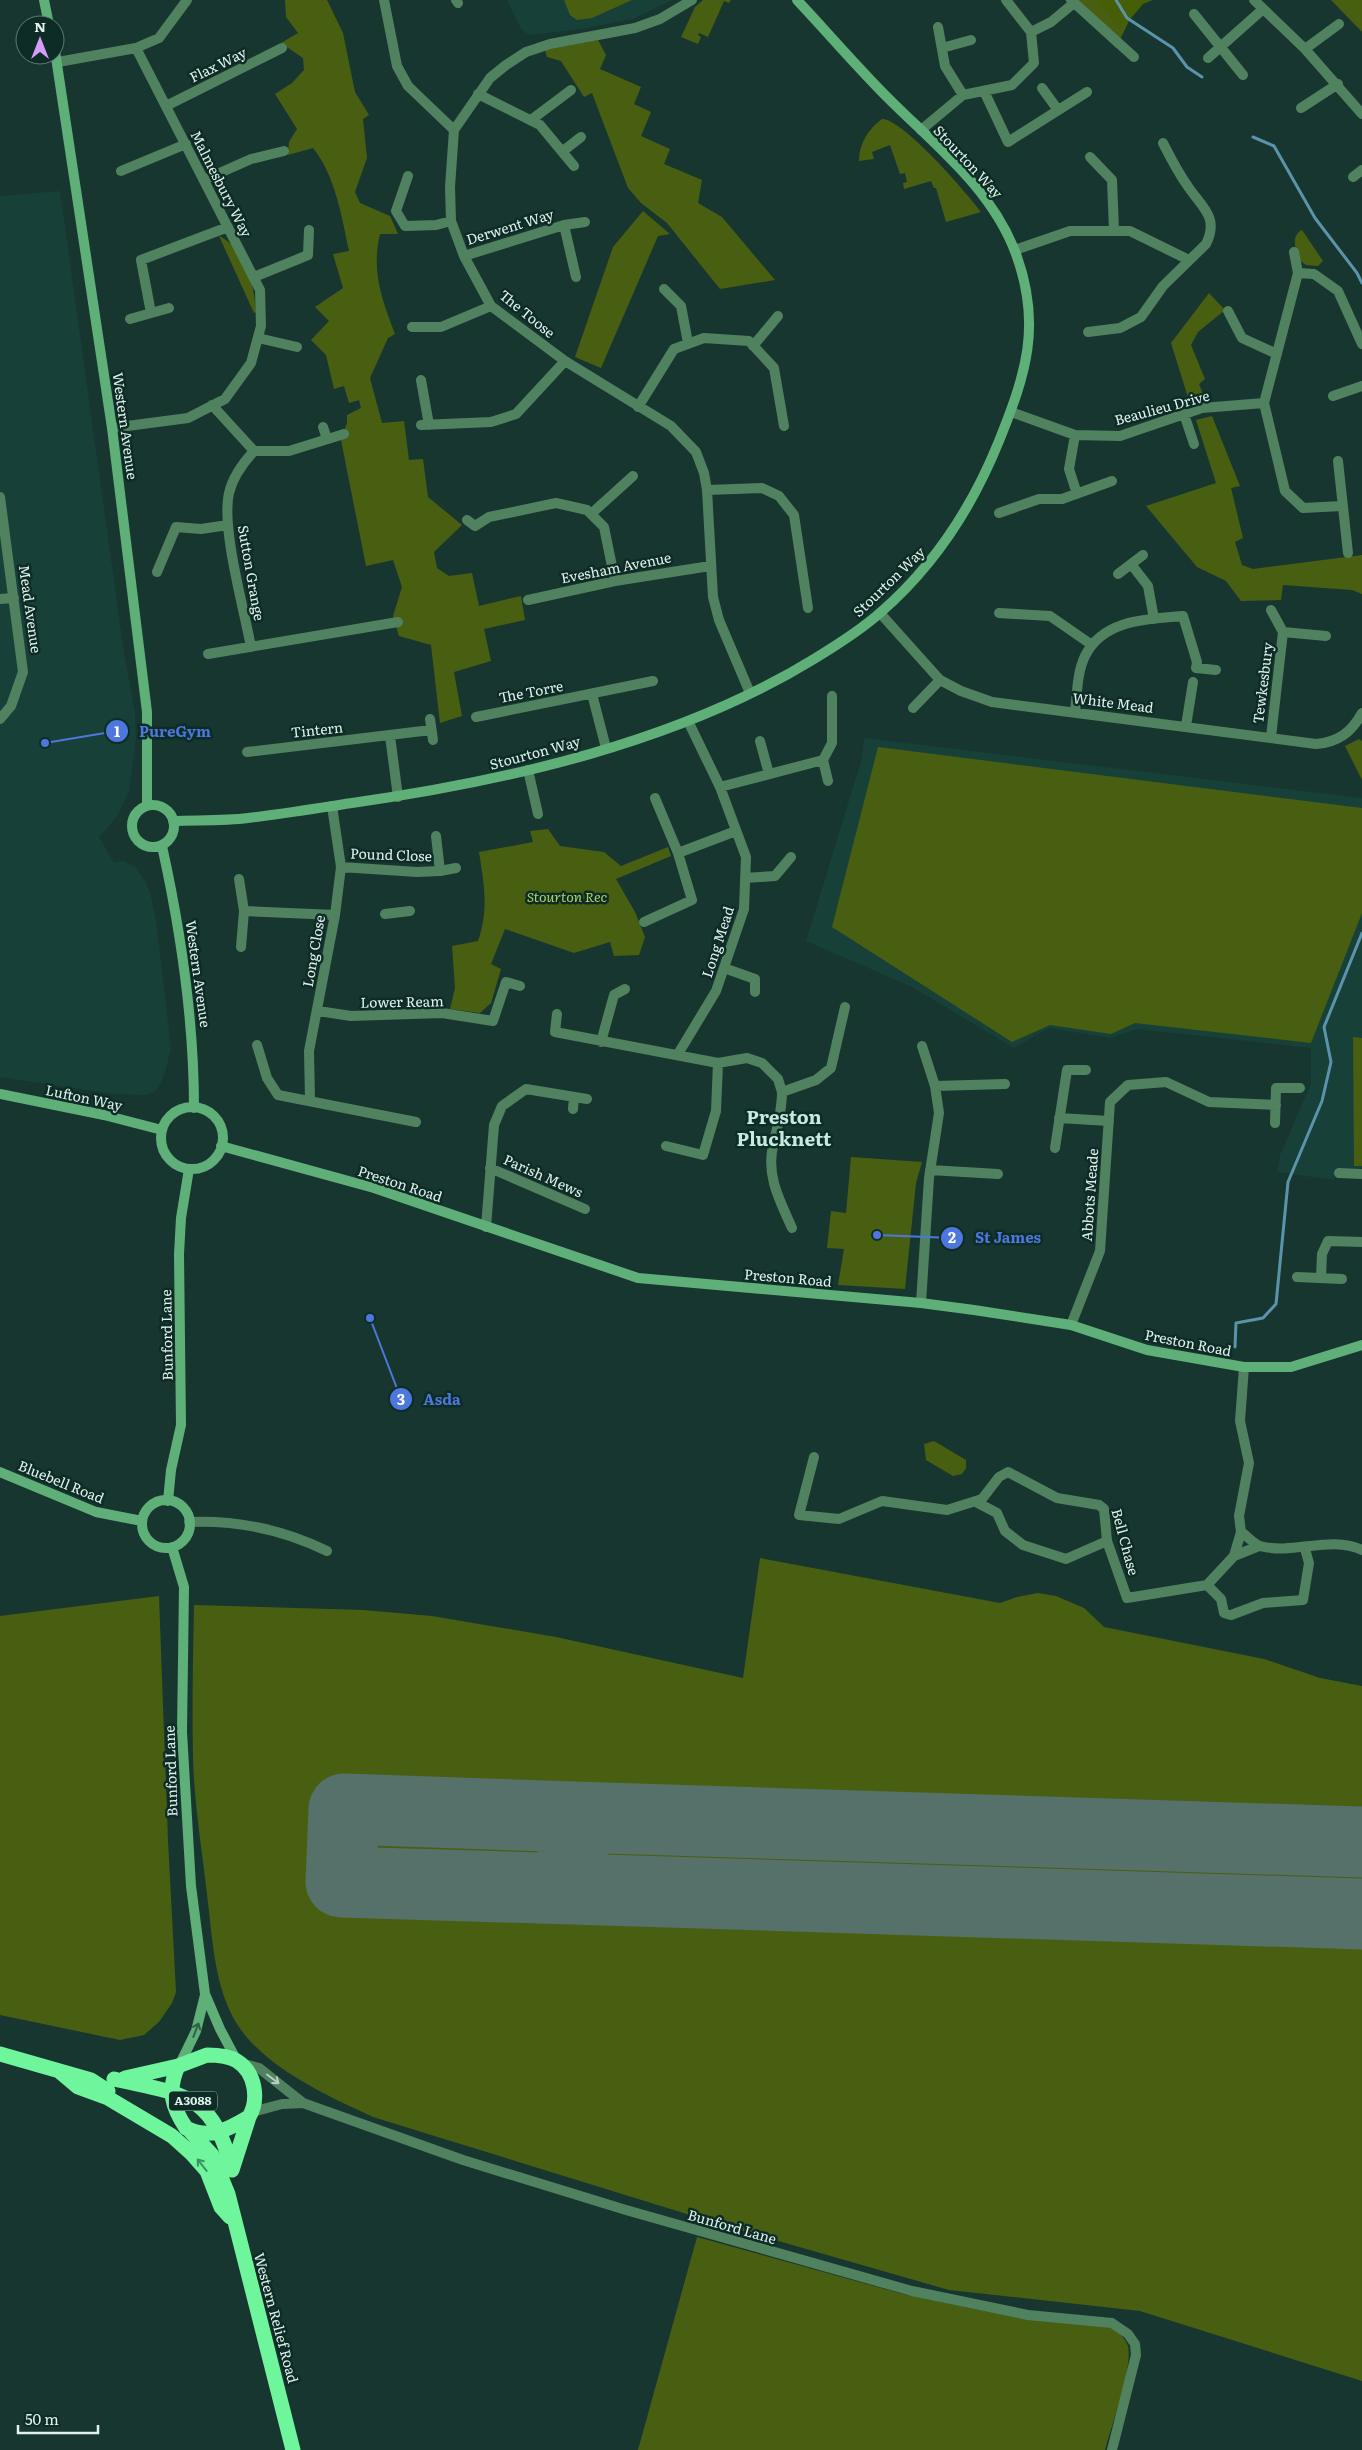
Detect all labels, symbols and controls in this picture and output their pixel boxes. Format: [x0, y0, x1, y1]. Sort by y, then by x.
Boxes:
north arrow [15, 15, 65, 65]
text: N [34, 16, 46, 36]
street label: Flax Way [186, 41, 250, 87]
street label: Stourton Way [930, 120, 1008, 203]
street label: Malmesbury Way [186, 127, 258, 241]
street label: Derwent Way [463, 203, 557, 249]
street label: The Toose [496, 285, 560, 342]
street label: Western Avenue [109, 371, 143, 481]
street label: Beaulieu Drive [1112, 385, 1211, 429]
street label: Sutton Grange [234, 523, 270, 622]
street label: Stourton Way [848, 541, 929, 621]
street label: Evesham Avenue [559, 547, 673, 588]
street label: Mead Avenue [15, 563, 47, 654]
street label: Tewkesbury [1247, 640, 1277, 725]
street label: The Torre [497, 675, 565, 707]
street label: White Mead [1071, 687, 1155, 717]
callout: PureGym [104, 716, 221, 746]
street label: Tintern [290, 716, 344, 742]
text: 1 [114, 719, 120, 742]
text: PureGym [139, 719, 211, 742]
street label: Stourton Way [487, 730, 583, 774]
street label: Pound Close [350, 843, 432, 865]
park label: Stourton Rec [527, 886, 608, 906]
street label: Long Mead [696, 903, 738, 980]
street label: Long Close [297, 913, 329, 988]
street label: Western Avenue [182, 919, 216, 1029]
street label: Lower Ream [360, 990, 444, 1012]
street label: Lufton Way [44, 1079, 125, 1115]
district label: Preston Plucknett [737, 1102, 832, 1152]
street label: Abbots Meade [1076, 1148, 1102, 1242]
street label: Parish Mews [501, 1149, 586, 1201]
street label: Preston Road [355, 1160, 446, 1206]
callout: St James [940, 1223, 1051, 1253]
text: 2 [948, 1225, 956, 1248]
text: St James [975, 1225, 1042, 1248]
street label: Preston Road [743, 1263, 833, 1291]
street label: Bunford Lane [155, 1289, 177, 1381]
street label: Preston Road [1143, 1324, 1234, 1360]
callout: Asda [388, 1384, 470, 1414]
text: 3 [397, 1387, 405, 1410]
text: Asda [423, 1387, 461, 1410]
street label: Bluebell Road [15, 1455, 108, 1508]
street label: Bell Chase [1107, 1506, 1144, 1577]
street label: Bunford Lane [158, 1725, 182, 1817]
one-way arrow [192, 2023, 201, 2039]
one-way arrow [266, 2074, 280, 2084]
road number: A3088 [169, 2092, 217, 2110]
one-way arrow [196, 2159, 207, 2172]
street label: Bunford Lane [686, 2204, 779, 2248]
street label: Western Relief Road [250, 2250, 304, 2386]
scale bar [18, 2402, 98, 2434]
text: 50 m [25, 2407, 59, 2430]

